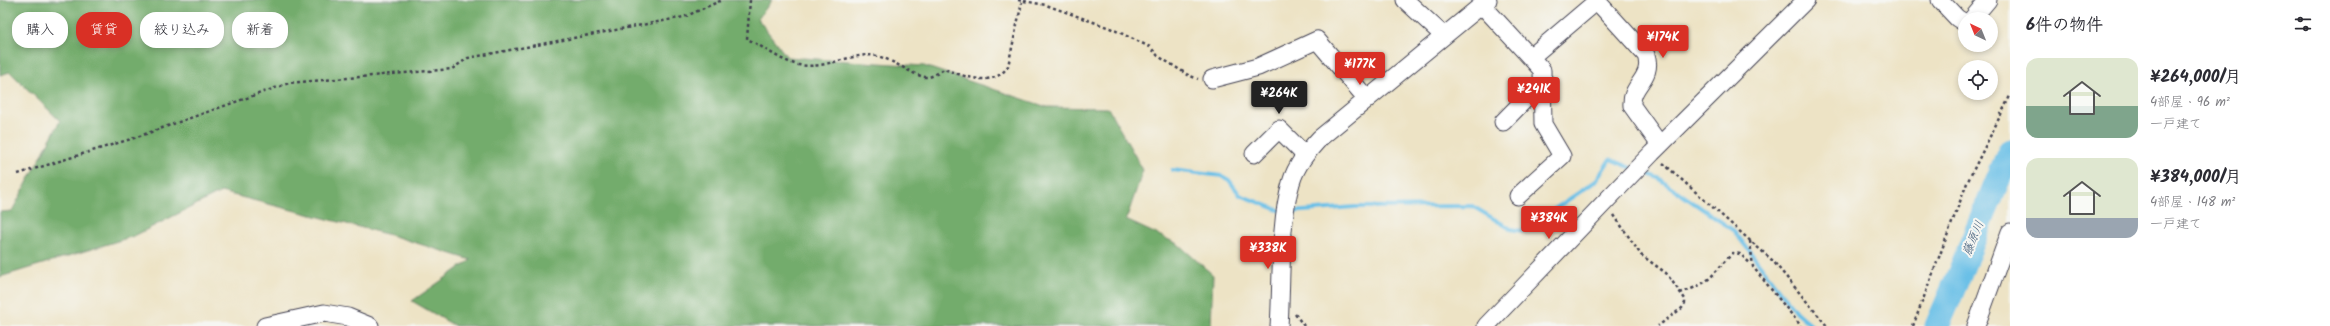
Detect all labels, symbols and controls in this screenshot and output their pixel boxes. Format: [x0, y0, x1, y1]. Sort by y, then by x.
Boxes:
chip: 購入 [12, 12, 68, 48]
chip: 賃貸 [76, 12, 132, 48]
chip: 絞り込み [140, 12, 224, 48]
chip: 新着 [232, 12, 288, 48]
north arrow [1958, 12, 1998, 52]
map controls [1958, 12, 1998, 100]
text: 6件の物件 [2026, 12, 2103, 39]
icon: filters [2292, 13, 2314, 35]
pin: ¥174K [1635, 25, 1691, 59]
text: ¥174K [1647, 27, 1679, 48]
pin: ¥177K [1332, 52, 1388, 86]
text: ¥177K [1344, 54, 1376, 75]
button: locate [1958, 60, 1998, 100]
text: ¥264,000/月 [2150, 64, 2241, 91]
icon: home [2058, 74, 2106, 122]
pin: ¥241K [1506, 77, 1562, 111]
text: ¥241K [1517, 79, 1551, 100]
pin: ¥264K [1251, 81, 1307, 115]
text: ¥264K [1260, 83, 1298, 104]
text: 4部屋 · 96 m² [2150, 92, 2230, 113]
text: 一戸建て [2150, 114, 2202, 135]
text: ¥384,000/月 [2150, 164, 2241, 191]
icon: home [2058, 174, 2106, 222]
text: 4部屋 · 148 m² [2150, 192, 2235, 213]
pin: ¥384K [1521, 206, 1577, 240]
text: ¥384K [1530, 208, 1568, 229]
text: 一戸建て [2150, 214, 2202, 235]
water label: 藤原川 [1958, 218, 1989, 258]
pin: ¥338K [1240, 236, 1296, 270]
text: ¥338K [1249, 238, 1287, 259]

